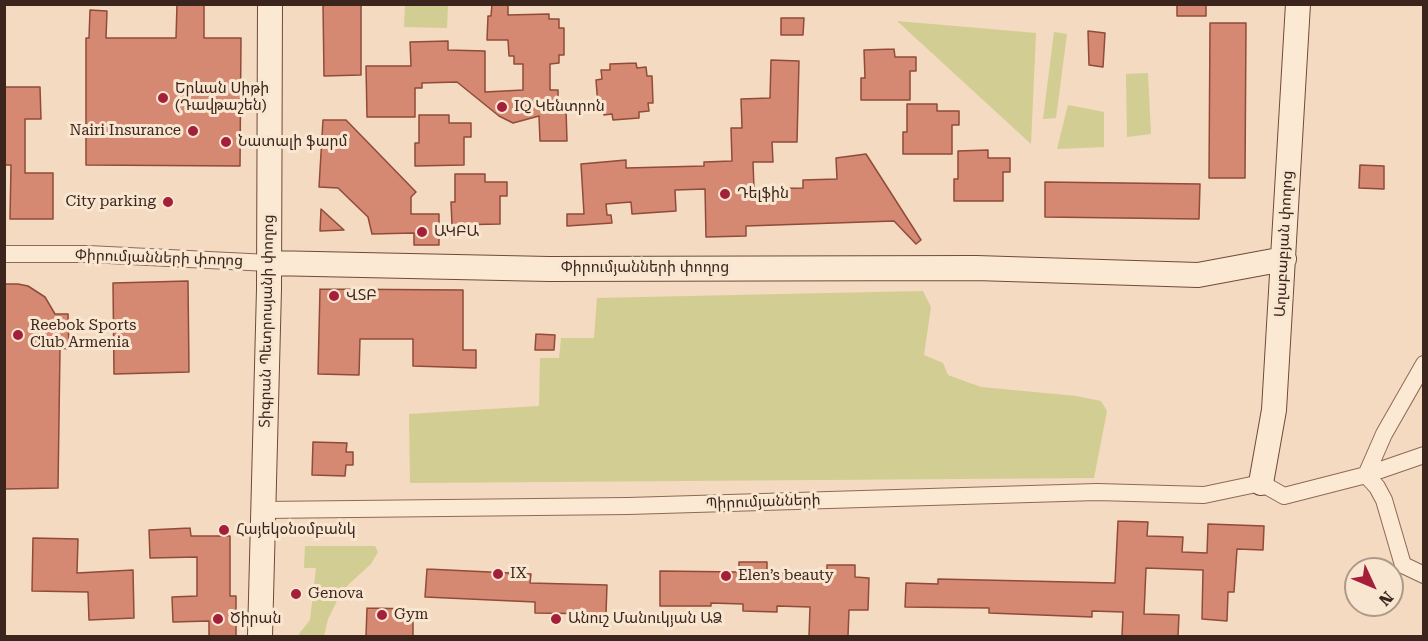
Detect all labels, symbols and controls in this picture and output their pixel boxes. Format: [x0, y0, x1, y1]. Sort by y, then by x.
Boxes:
place label: Երևան Սիթի (Դավթաշեն) [175, 80, 269, 115]
marker: Երևան Սիթի (Դավթաշեն) [156, 91, 170, 105]
place label: IQ Կենտրոն [514, 98, 605, 116]
marker: IQ Կենտրոն [495, 100, 509, 114]
place label: Nairi Insurance [69, 122, 181, 140]
marker: Nairi Insurance [186, 124, 200, 138]
place label: Նատալի ֆարմ [238, 133, 347, 151]
marker: Նատալի ֆարմ [219, 135, 233, 149]
street label: Աղաբաբյան փողոց [1271, 170, 1297, 318]
place label: Դելֆին [737, 185, 789, 203]
marker: Դելֆին [718, 187, 732, 201]
place label: City parking [65, 193, 156, 211]
marker: City parking [161, 195, 175, 209]
street label: Տիգրան Պետրոսյանի փողոց [256, 214, 278, 428]
place label: ԱԿԲԱ [434, 223, 479, 241]
marker: ԱԿԲԱ [415, 225, 429, 239]
street label: Փիրումյանների փողոց [75, 246, 243, 270]
street label: Փիրումյանների փողոց [561, 259, 729, 277]
place label: ՎՏԲ [346, 287, 377, 305]
marker: ՎՏԲ [327, 289, 341, 303]
place label: Reebok Sports Club Armenia [30, 317, 136, 352]
marker: Reebok Sports Club Armenia [11, 328, 25, 342]
street label: Պիրումյանների [705, 491, 821, 513]
place label: Հայեկօնօմբանկ [236, 521, 356, 539]
marker: Հայեկօնօմբանկ [217, 523, 231, 537]
north arrow [1344, 557, 1404, 617]
place label: IX [510, 565, 527, 583]
marker: IX [491, 567, 505, 581]
place label: Elen’s beauty [738, 567, 834, 585]
marker: Elen’s beauty [719, 569, 733, 583]
place label: Genova [308, 585, 363, 603]
marker: Genova [289, 587, 303, 601]
text: N [1375, 587, 1397, 609]
place label: Gym [394, 606, 428, 624]
marker: Gym [375, 608, 389, 622]
place label: Ծիրան [230, 610, 281, 628]
place label: Անուշ Մանուկյան ԱՁ [568, 610, 722, 628]
marker: Ծիրան [211, 612, 225, 626]
marker: Անուշ Մանուկյան ԱՁ [549, 612, 563, 626]

